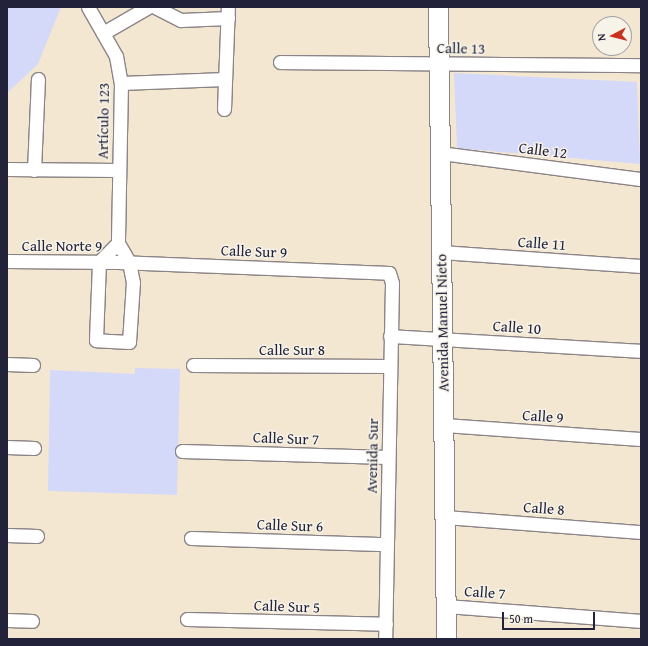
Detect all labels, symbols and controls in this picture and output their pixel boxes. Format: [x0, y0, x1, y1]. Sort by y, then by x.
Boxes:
north arrow [592, 16, 632, 56]
text: N [593, 33, 609, 42]
street label: Calle 13 [437, 39, 485, 57]
street label: Artículo 123 [93, 83, 113, 159]
street label: Calle 12 [518, 138, 568, 162]
street label: Calle 11 [517, 232, 567, 254]
street label: Calle Norte 9 [22, 237, 102, 255]
street label: Calle Sur 9 [221, 241, 287, 261]
street label: Avenida Manuel Nieto [432, 254, 452, 392]
street label: Calle 10 [492, 316, 542, 338]
street label: Calle Sur 8 [259, 341, 325, 359]
street label: Calle 9 [522, 406, 564, 426]
street label: Avenida Sur [362, 418, 382, 494]
street label: Calle Sur 7 [253, 428, 319, 448]
street label: Calle 8 [523, 498, 565, 518]
street label: Calle Sur 6 [257, 515, 323, 535]
street label: Calle 7 [464, 582, 506, 602]
street label: Calle Sur 5 [254, 596, 320, 616]
scale bar [504, 604, 597, 630]
text: 50 m [509, 610, 533, 627]

